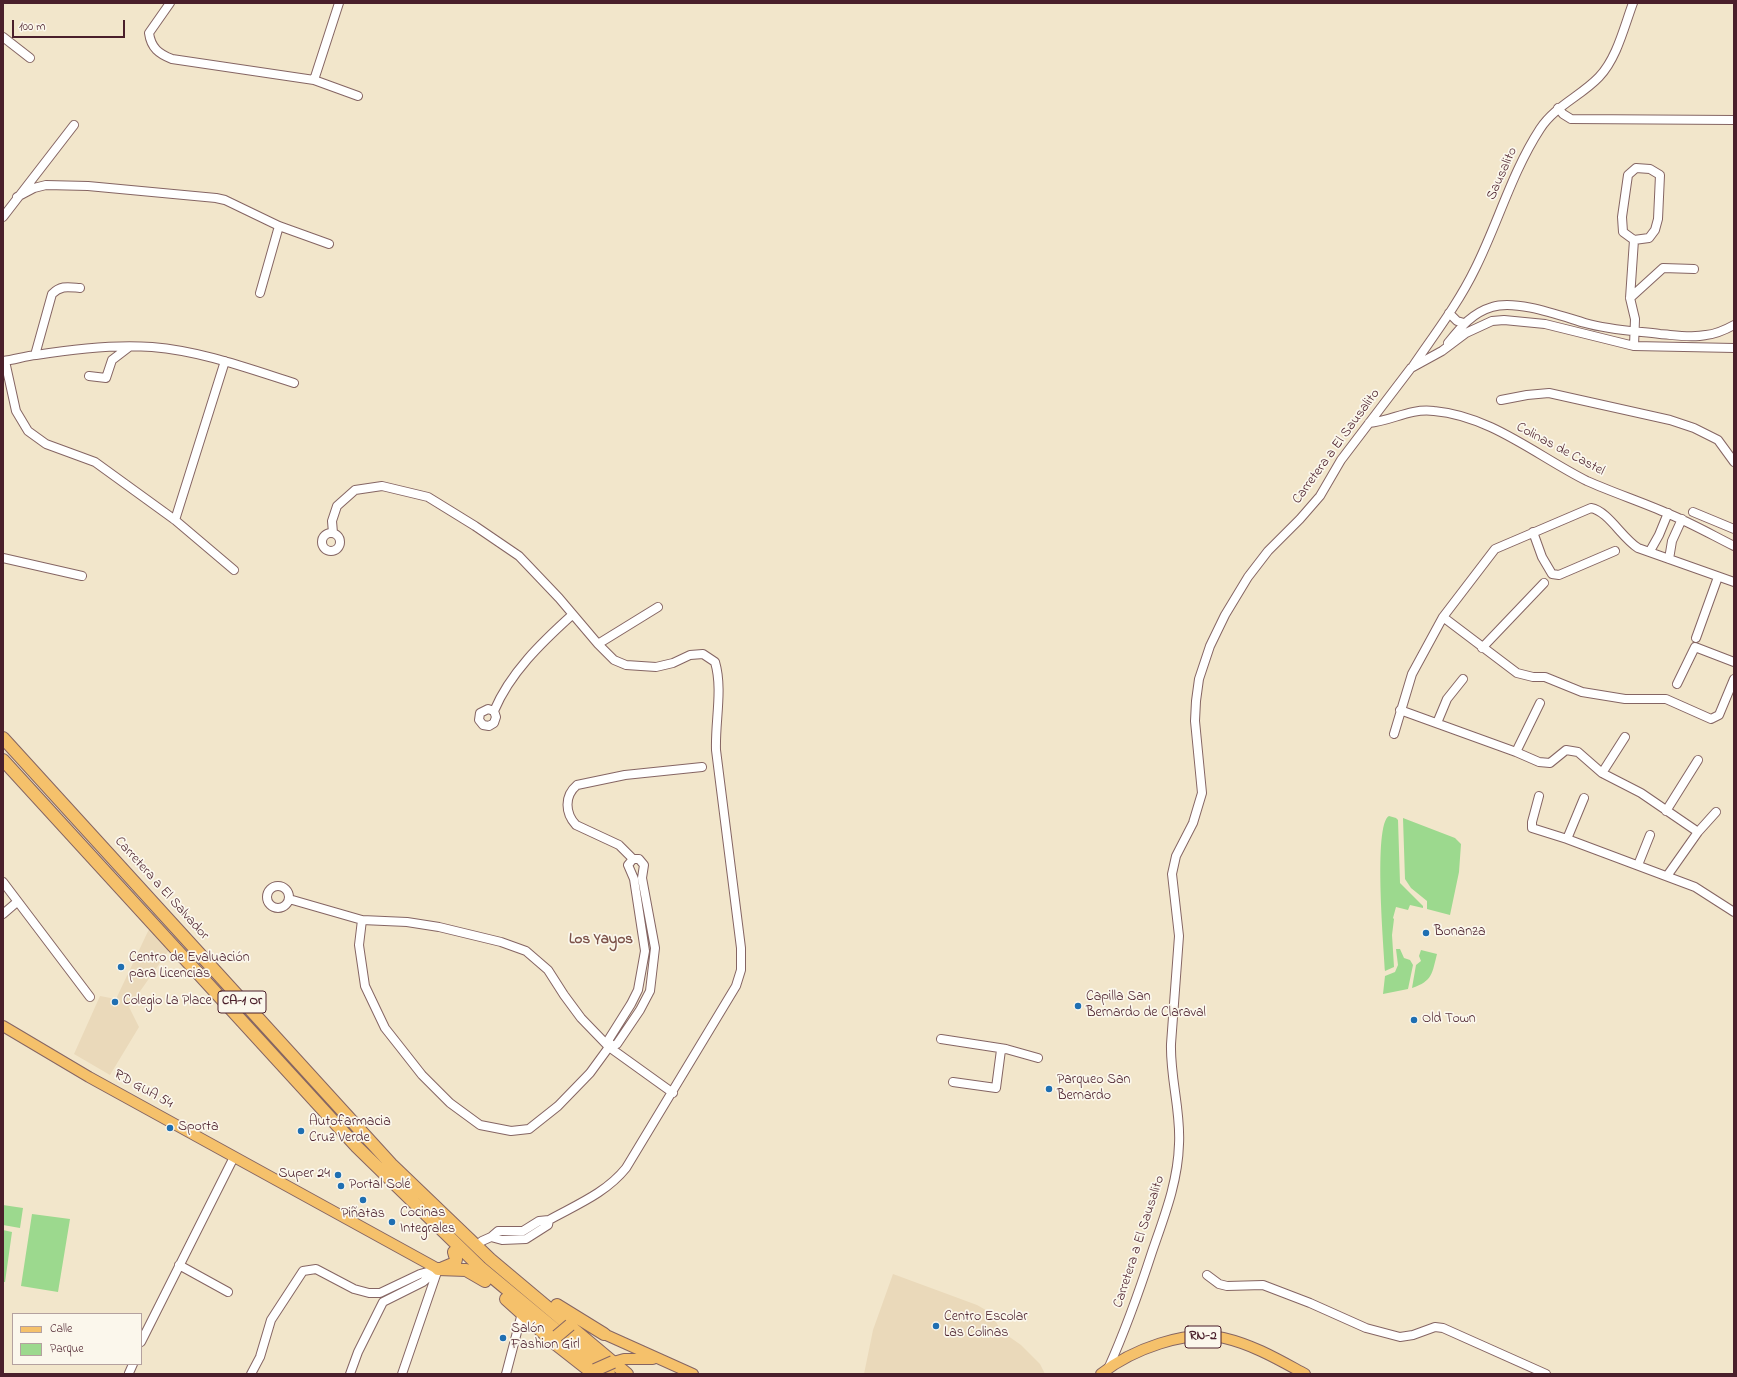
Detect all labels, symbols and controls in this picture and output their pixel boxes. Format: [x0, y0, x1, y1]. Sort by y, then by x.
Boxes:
scale bar [14, 12, 127, 38]
text: 100 m [19, 18, 46, 36]
street label: Sausalito [1484, 145, 1522, 203]
street label: Carretera a El Sausalito [1290, 386, 1384, 508]
street label: Colinas de Castel [1513, 420, 1607, 480]
street label: Carretera a El Salvador [110, 834, 212, 944]
place label: Bonanza [1434, 925, 1485, 941]
marker: Bonanza [1421, 928, 1431, 938]
district label: Los Yayos [569, 932, 633, 950]
place label: Centro de Evaluación para Licencias [129, 951, 250, 984]
marker: Centro de Evaluación para Licencias [116, 962, 126, 972]
place label: Capilla San Bernardo de Claraval [1086, 990, 1206, 1022]
road number: CA-1 Or [218, 991, 266, 1013]
place label: Colegio La Place [123, 994, 212, 1010]
marker: Colegio La Place [110, 997, 120, 1007]
marker: Capilla San Bernardo de Claraval [1073, 1001, 1083, 1011]
place label: Old Town [1422, 1012, 1476, 1028]
marker: Old Town [1409, 1015, 1419, 1025]
street label: RD GUA 54 [110, 1067, 176, 1113]
place label: Parqueo San Bernardo [1057, 1073, 1130, 1106]
marker: Parqueo San Bernardo [1044, 1084, 1054, 1094]
place label: Autofarmacia Cruz Verde [309, 1115, 391, 1148]
place label: Sporta [178, 1120, 218, 1136]
marker: Sporta [165, 1123, 175, 1133]
marker: Autofarmacia Cruz Verde [296, 1126, 306, 1136]
place label: Super 24 [279, 1167, 330, 1183]
marker: Super 24 [333, 1170, 343, 1180]
street label: Carretera a El Sausalito [1111, 1174, 1169, 1310]
place label: Portal Solé [349, 1178, 410, 1194]
marker: Portal Solé [336, 1181, 346, 1191]
marker: Piñatas [358, 1195, 368, 1205]
place label: Cocinas Integrales [400, 1206, 455, 1238]
place label: Piñatas [341, 1207, 385, 1223]
marker: Cocinas Integrales [387, 1217, 397, 1227]
place label: Centro Escolar Las Colinas [944, 1310, 1028, 1342]
legend [12, 1313, 142, 1365]
text: Calle [50, 1320, 72, 1338]
marker: Centro Escolar Las Colinas [931, 1321, 941, 1331]
place label: Salón Fashion Girl [511, 1322, 580, 1354]
road number: RN-2 [1185, 1326, 1221, 1348]
marker: Salón Fashion Girl [498, 1333, 508, 1343]
text: Parque [50, 1340, 84, 1358]

